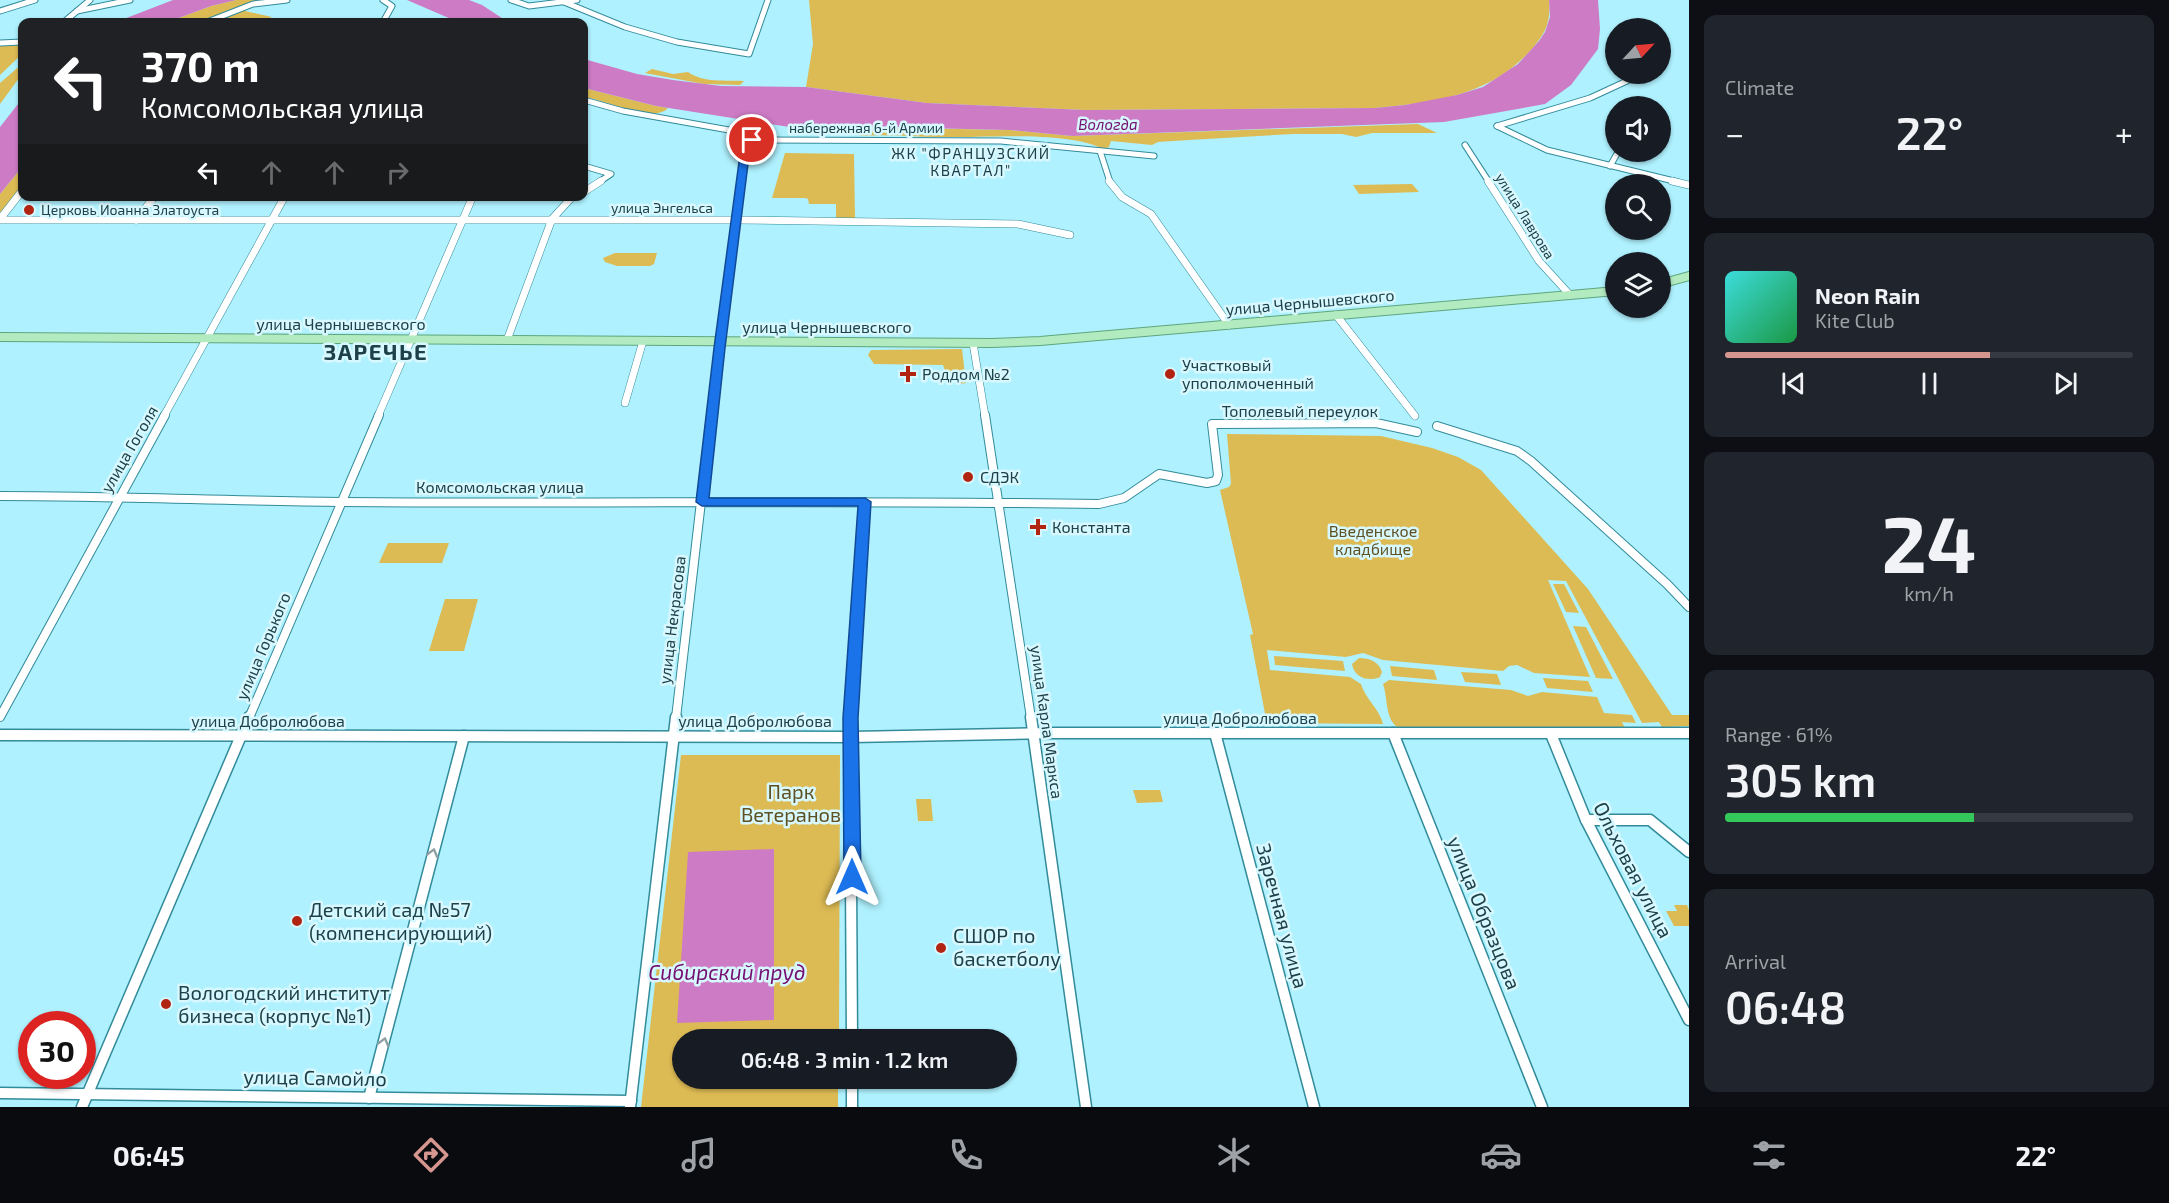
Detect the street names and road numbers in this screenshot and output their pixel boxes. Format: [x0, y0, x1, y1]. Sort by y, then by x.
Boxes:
street label: набережная 6-й Армии [789, 119, 943, 136]
street label: улица Лаврова [1492, 169, 1559, 262]
street label: улица Энгельса [611, 199, 713, 216]
street label: улица Чернышевского [1225, 285, 1395, 319]
street label: улица Чернышевского [256, 314, 426, 334]
street label: улица Чернышевского [742, 317, 912, 337]
street label: Тополевый переулок [1222, 401, 1379, 421]
street label: улица Гоголя [96, 402, 162, 496]
street label: Комсомольская улица [416, 477, 584, 497]
street label: улица Некрасова [654, 555, 690, 685]
street label: улица Горького [231, 589, 295, 703]
street label: улица Карла Маркса [1026, 644, 1068, 800]
street label: улица Добролюбова [1163, 708, 1317, 728]
street label: улица Добролюбова [191, 711, 345, 731]
street label: улица Добролюбова [678, 711, 832, 731]
street label: Ольховая улица [1588, 797, 1679, 942]
street label: улица Образцова [1442, 833, 1527, 993]
street label: Заречная улица [1251, 841, 1314, 991]
street label: улица Самойло [243, 1064, 387, 1091]

